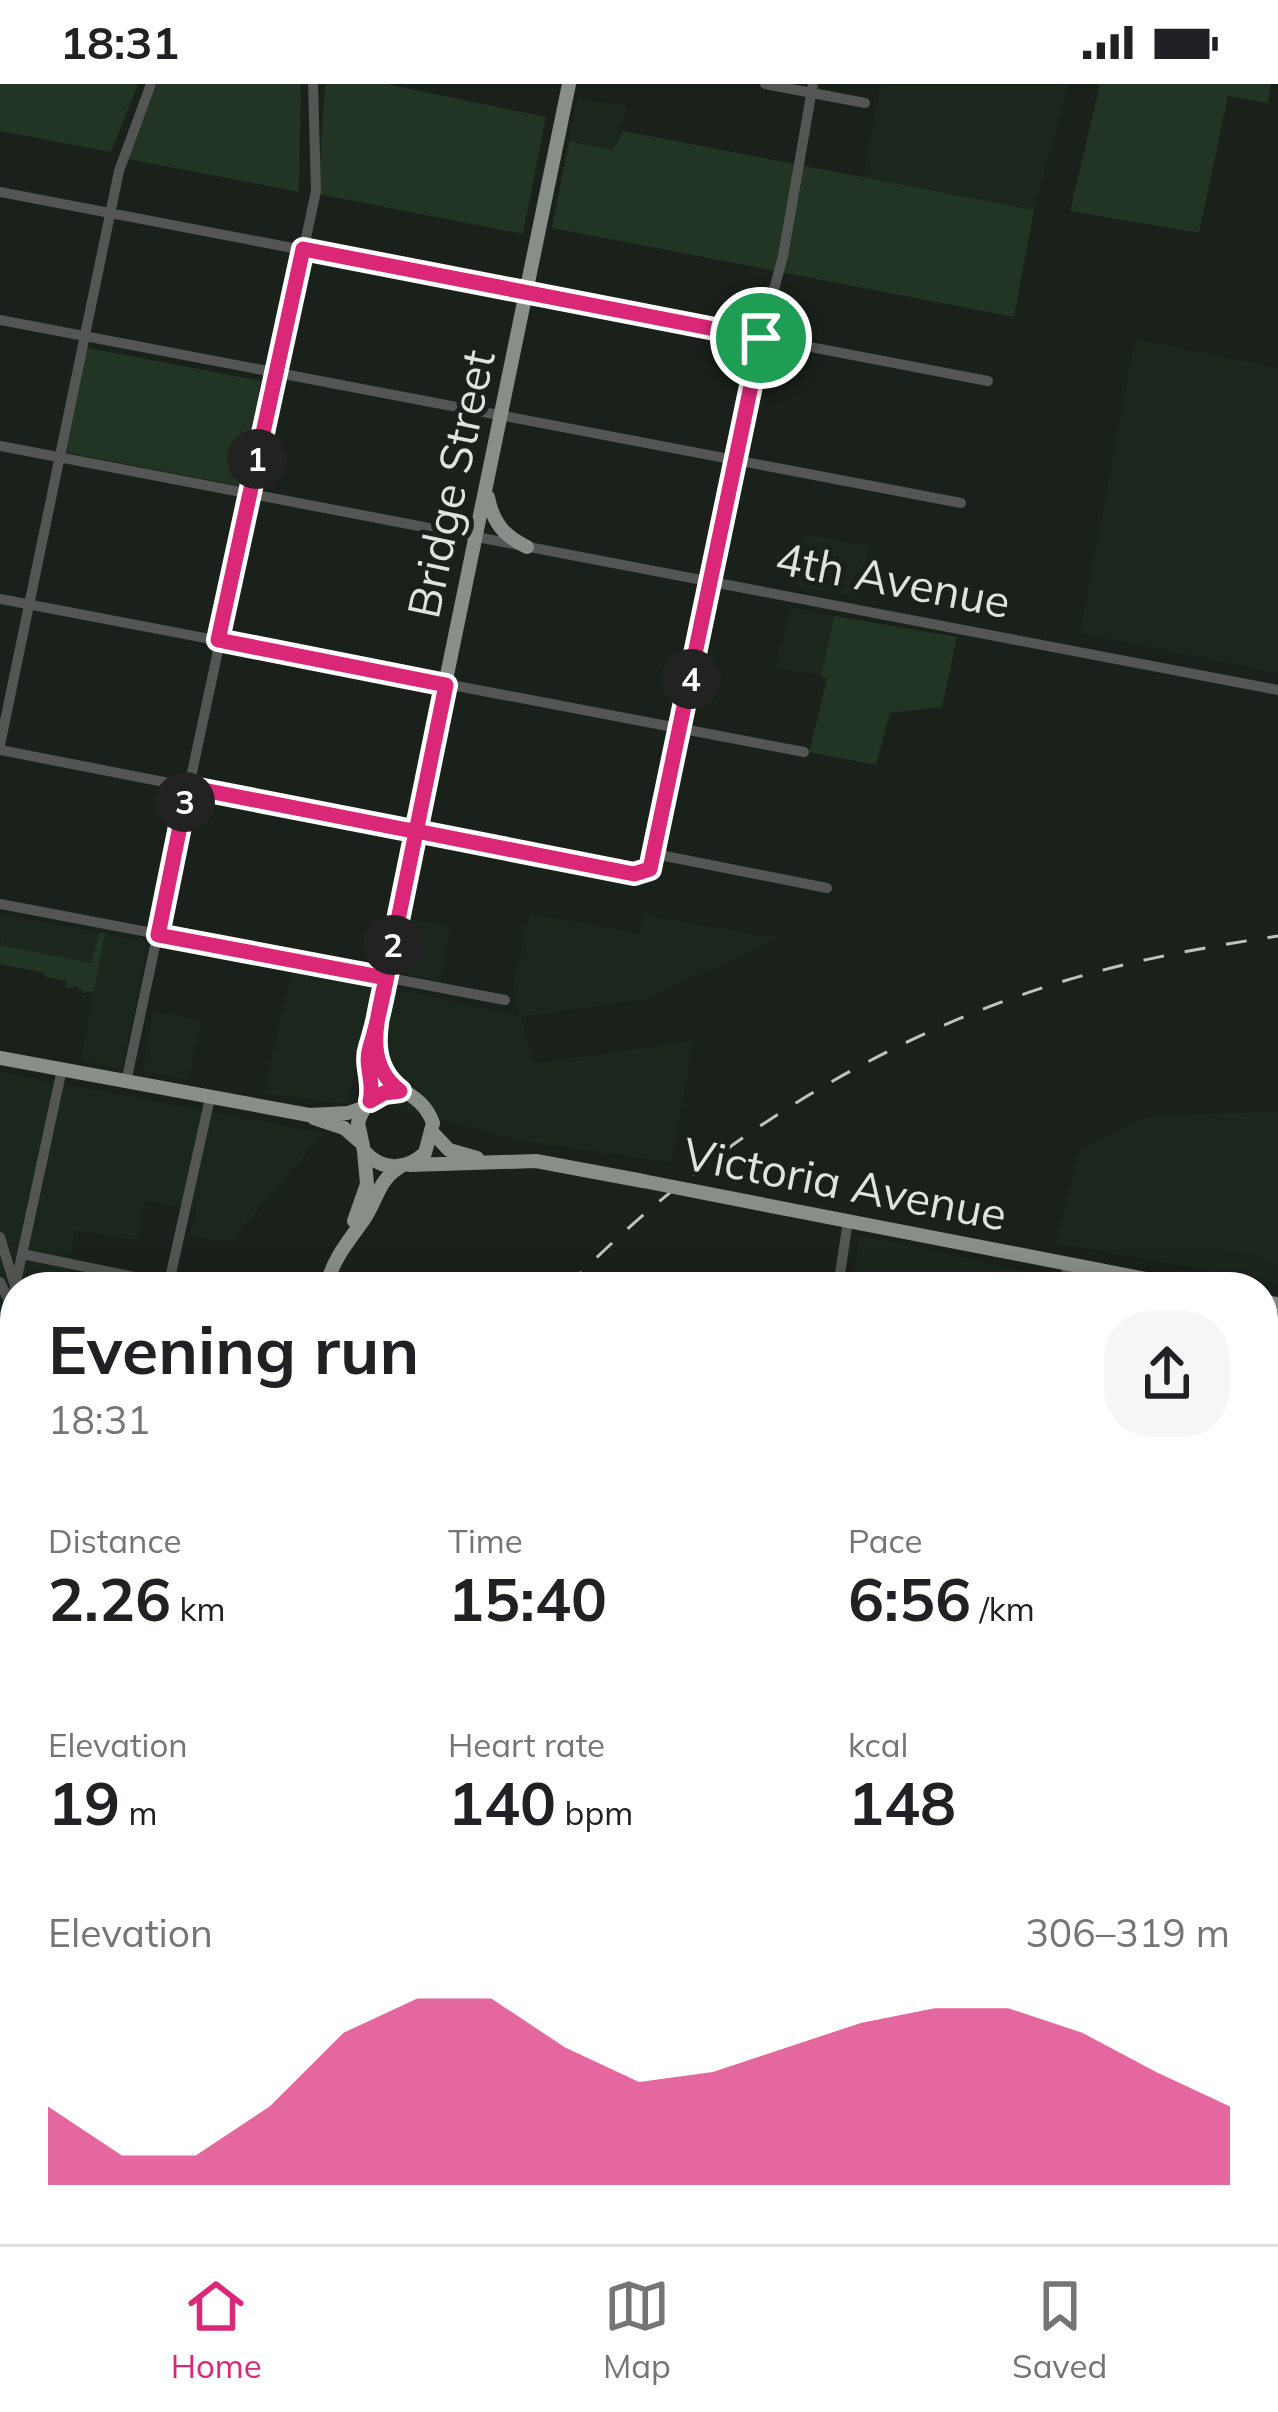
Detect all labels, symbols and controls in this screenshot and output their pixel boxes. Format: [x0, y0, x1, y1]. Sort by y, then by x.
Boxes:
text: 18:31 [60, 14, 179, 70]
pin [710, 287, 812, 389]
icon: arrive [728, 305, 794, 371]
street label: Bridge Street [394, 345, 506, 623]
pin: 1 [227, 429, 287, 489]
text: 1 [247, 438, 267, 479]
street label: 4th Avenue [771, 529, 1015, 629]
pin: 4 [661, 649, 721, 709]
text: 4 [681, 658, 701, 699]
pin: 3 [155, 772, 215, 832]
text: 3 [175, 781, 195, 822]
pin: 2 [363, 915, 423, 975]
text: 2 [383, 924, 403, 965]
street label: Victoria Avenue [679, 1124, 1012, 1242]
text: Evening run [48, 1308, 419, 1391]
button: share [1104, 1311, 1230, 1437]
text: 18:31 [48, 1395, 151, 1444]
text: Distance [48, 1520, 181, 1561]
text: Time [448, 1520, 523, 1561]
text: Pace [848, 1520, 922, 1561]
text: 2.26 [48, 1561, 171, 1636]
text: 15:40 [448, 1561, 607, 1636]
text: 6:56 [848, 1561, 971, 1636]
text: km [171, 1588, 225, 1629]
text: /km [971, 1588, 1035, 1629]
text: Elevation [48, 1724, 188, 1765]
text: Heart rate [448, 1724, 605, 1765]
text: kcal [848, 1724, 908, 1765]
text: 19 [48, 1765, 120, 1840]
text: 140 [448, 1765, 556, 1840]
text: 148 [848, 1765, 956, 1840]
text: m [120, 1792, 158, 1833]
text: bpm [556, 1792, 633, 1833]
text: Elevation [48, 1908, 213, 1957]
text: 306–319 m [1025, 1908, 1230, 1957]
tab: Home [171, 2273, 262, 2386]
tab: Map [603, 2273, 671, 2386]
tab: Saved [1012, 2273, 1107, 2386]

